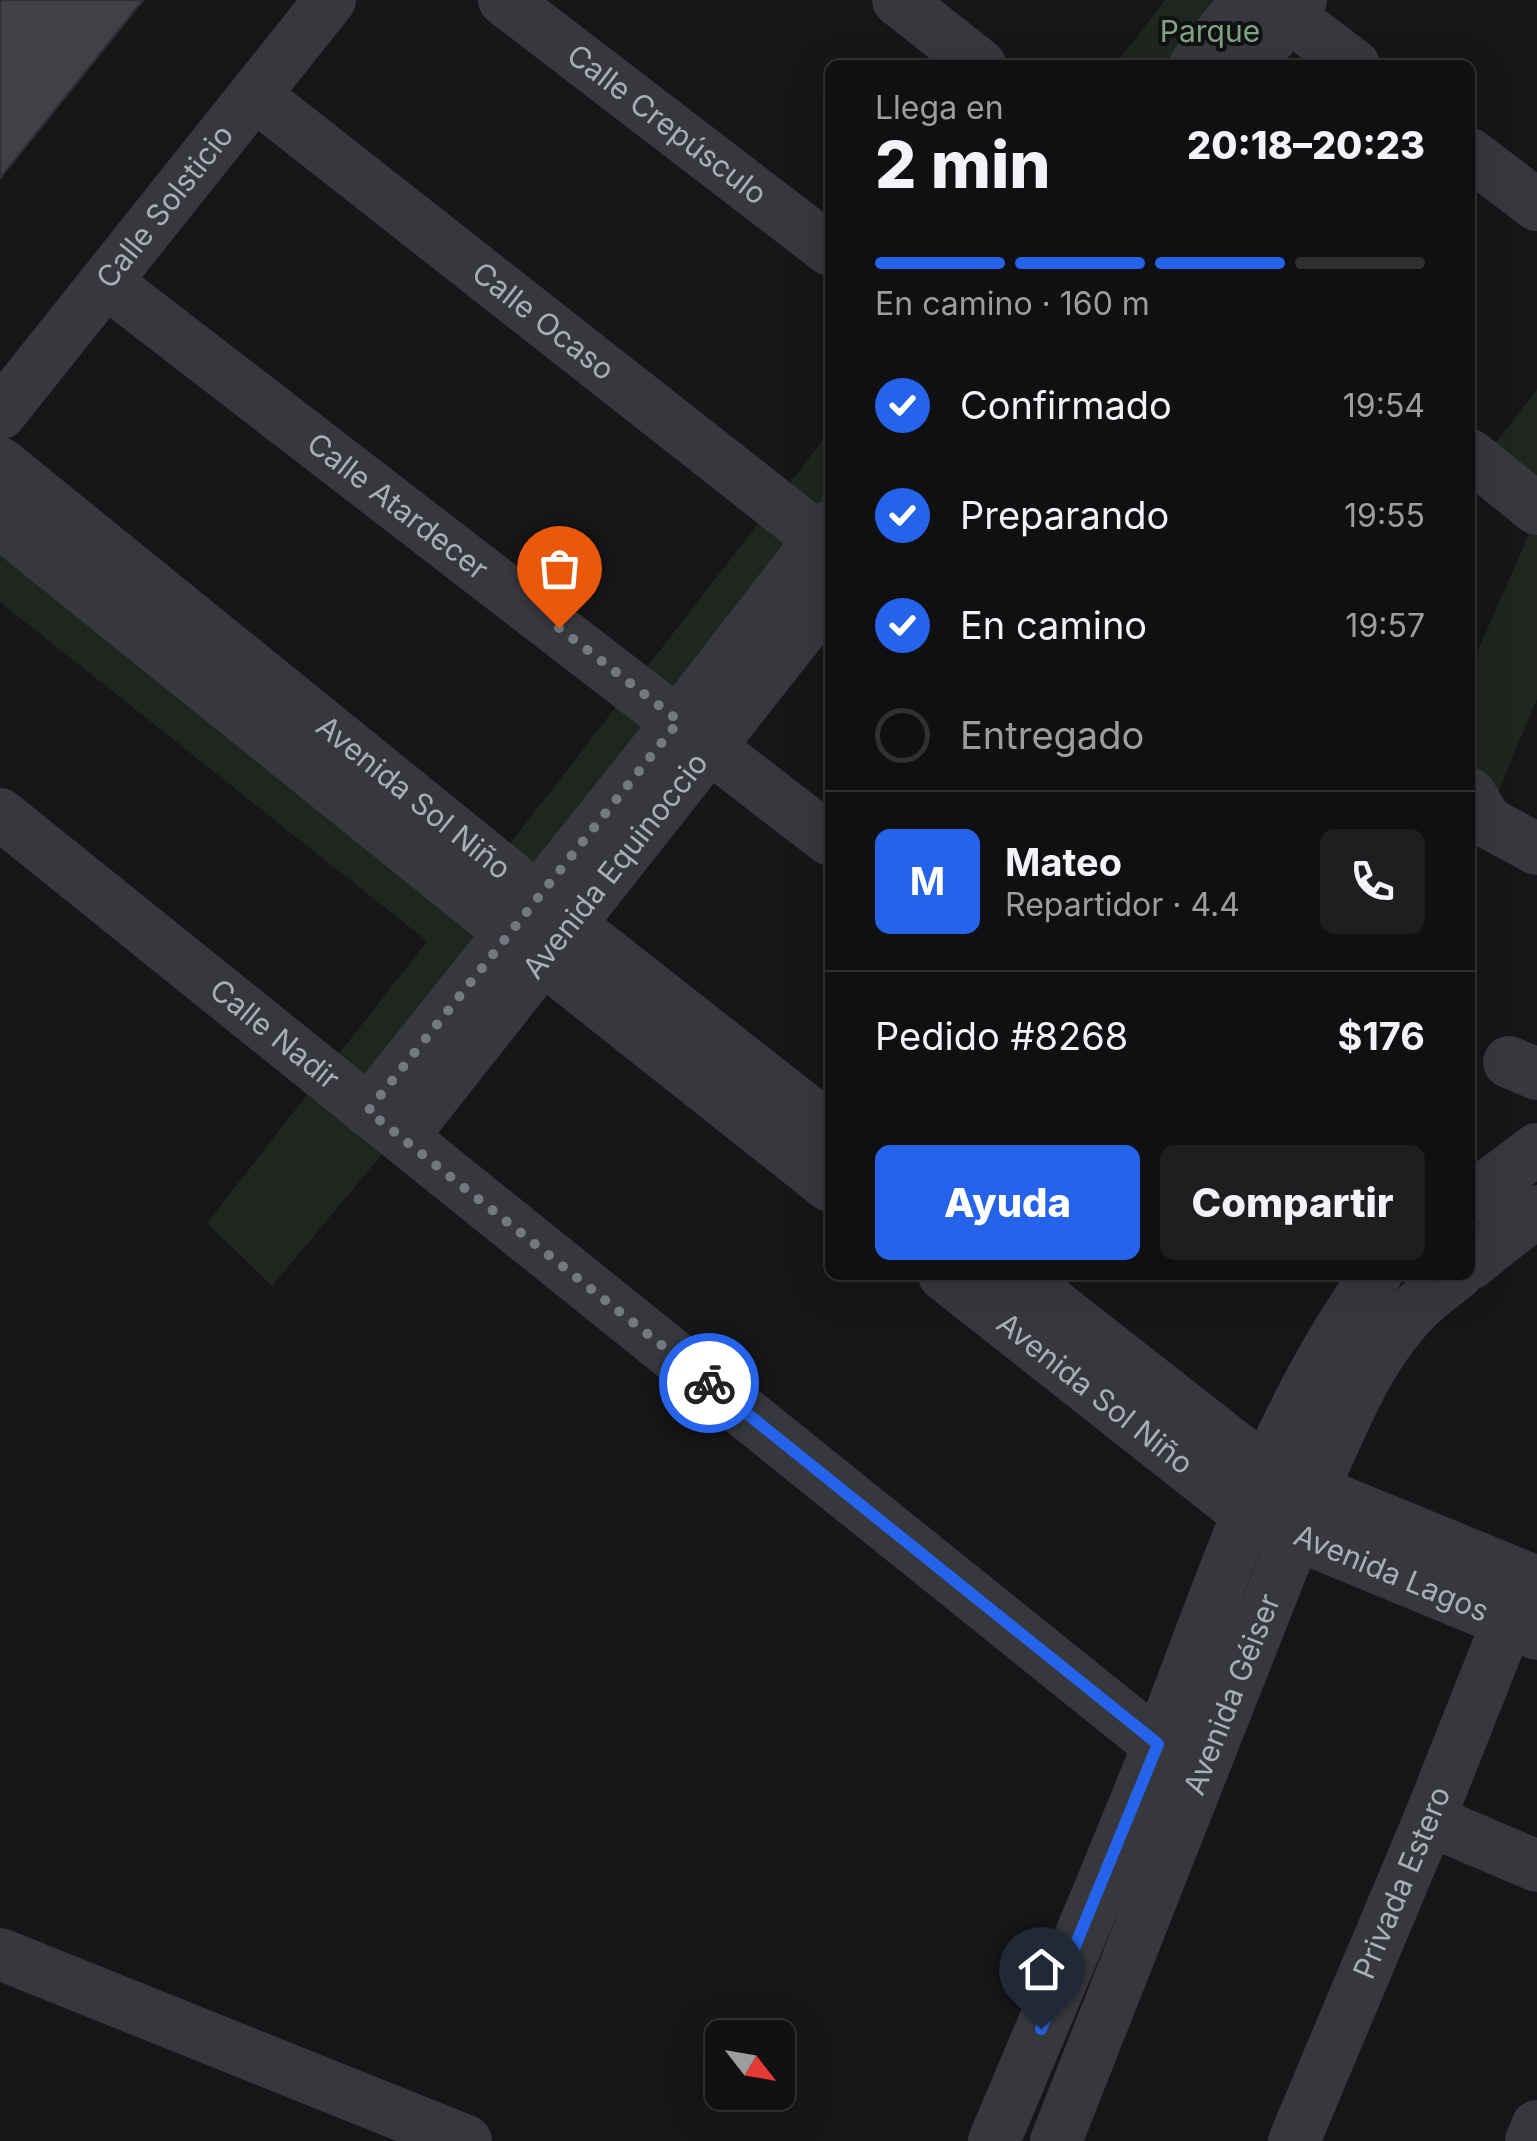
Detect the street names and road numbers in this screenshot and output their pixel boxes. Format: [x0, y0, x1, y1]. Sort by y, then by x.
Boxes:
street label: Calle Crepúsculo [560, 36, 774, 212]
street label: Calle Solsticio [88, 117, 241, 295]
street label: Calle Ocaso [466, 254, 622, 387]
street label: Calle Atardecer [300, 425, 496, 587]
street label: Avenida Sol Niño [310, 708, 518, 887]
street label: Avenida Equinoccio [515, 745, 715, 986]
street label: Calle Nadir [203, 971, 347, 1097]
street label: Avenida Sol Niño [990, 1305, 1201, 1481]
street label: Avenida Lagos [1289, 1517, 1494, 1629]
street label: Avenida Géiser [1175, 1589, 1287, 1800]
street label: Privada Estero [1345, 1781, 1457, 1984]

